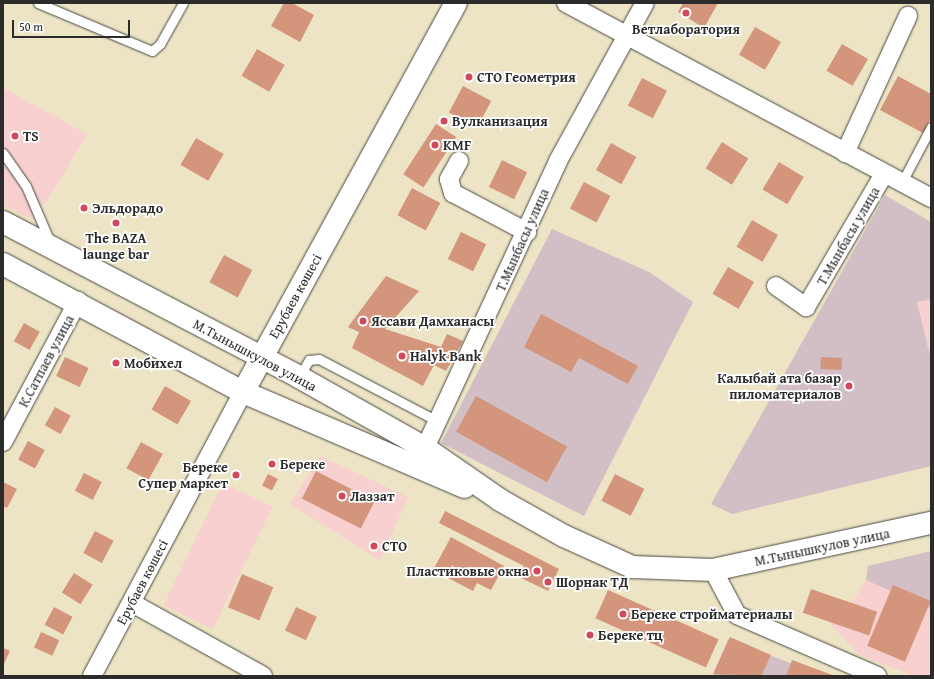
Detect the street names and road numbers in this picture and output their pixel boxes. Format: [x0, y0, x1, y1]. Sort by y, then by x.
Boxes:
street label: Т.Мынбасы улица [813, 184, 883, 288]
street label: Т.Мынбасы улица [492, 186, 552, 294]
street label: Ерубаев көшесі [265, 251, 325, 341]
street label: К.Сатпаев улица [15, 312, 77, 410]
street label: М.Тынышкулов улица [190, 315, 320, 395]
street label: М.Тынышкулов улица [753, 524, 891, 570]
street label: Ерубаев көшесі [113, 537, 171, 627]

